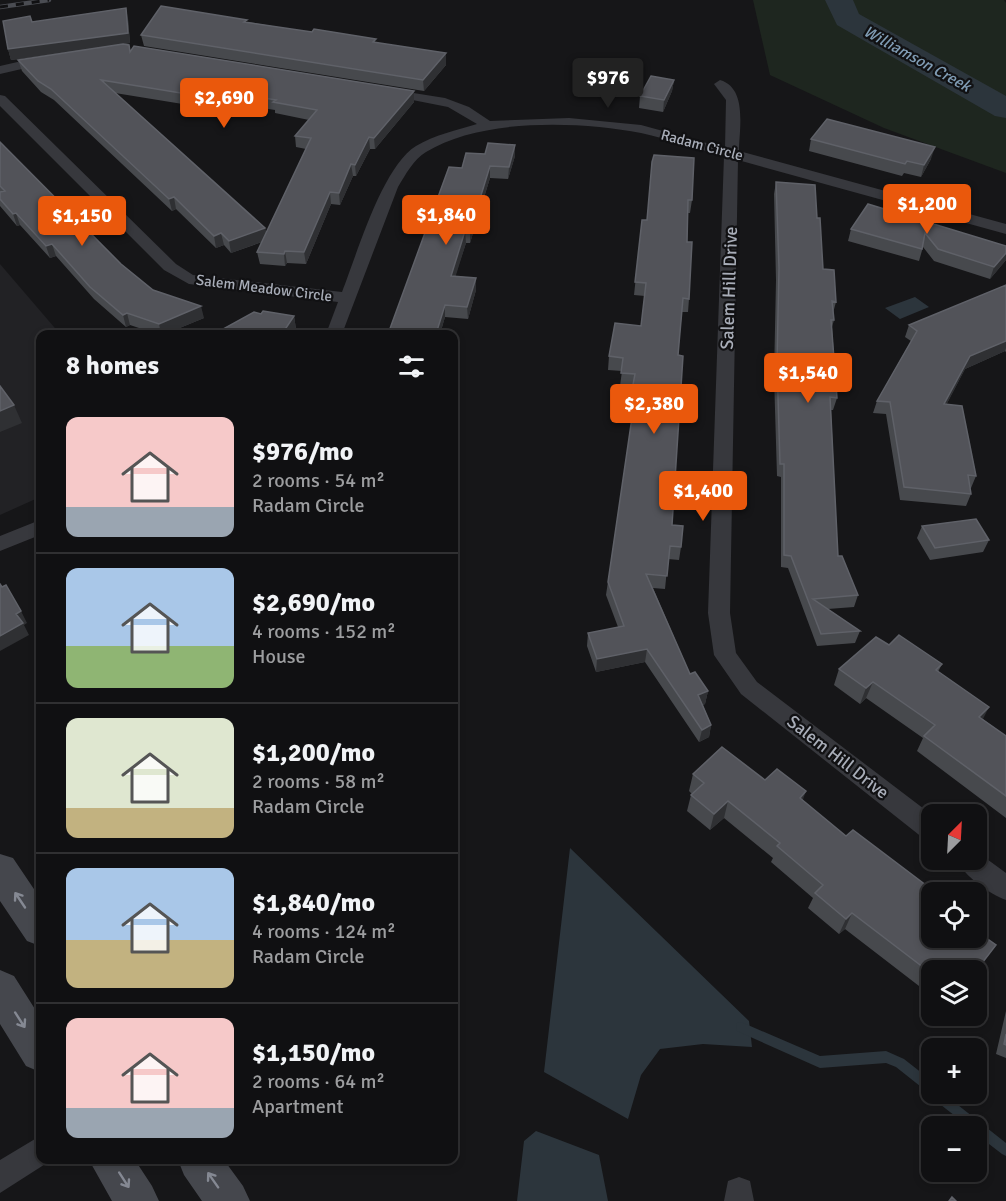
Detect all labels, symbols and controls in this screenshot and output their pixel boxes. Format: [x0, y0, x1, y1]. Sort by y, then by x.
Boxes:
water label: Williamson Creek [860, 21, 976, 98]
pin: $976 [572, 58, 644, 109]
text: $976 [586, 65, 630, 90]
pin: $2,690 [175, 78, 273, 129]
text: $2,690 [194, 85, 254, 110]
street label: Radam Circle [659, 125, 745, 165]
pin: $1,200 [878, 184, 976, 235]
text: $1,200 [897, 191, 957, 216]
pin: $1,840 [397, 195, 495, 246]
pin: $1,150 [33, 196, 131, 247]
text: $1,840 [416, 202, 476, 227]
text: $1,150 [52, 203, 112, 228]
street label: Salem Hill Drive [716, 226, 742, 350]
street label: Salem Meadow Circle [195, 271, 333, 305]
text: 8 homes [66, 350, 159, 382]
icon: filters [395, 350, 428, 383]
pin: $1,540 [759, 353, 857, 404]
text: $1,540 [778, 360, 838, 385]
pin: $2,380 [605, 384, 703, 435]
text: $2,380 [624, 391, 684, 416]
text: $976/mo [252, 436, 353, 468]
icon: home [114, 441, 186, 513]
text: 2 rooms · 54 m² [252, 468, 385, 493]
pin: $1,400 [654, 471, 752, 522]
text: $1,400 [673, 478, 733, 503]
text: Radam Circle [252, 493, 365, 518]
text: $2,690/mo [252, 587, 375, 619]
icon: home [114, 592, 186, 664]
text: 4 rooms · 152 m² [252, 619, 396, 644]
text: House [252, 644, 306, 669]
street label: Salem Hill Drive [783, 710, 893, 804]
text: $1,200/mo [252, 737, 375, 769]
icon: home [114, 742, 186, 814]
text: 2 rooms · 58 m² [252, 769, 385, 794]
text: Radam Circle [252, 794, 365, 819]
north arrow [921, 804, 987, 870]
map controls [921, 804, 987, 1182]
button: locate [921, 882, 987, 948]
text: $1,840/mo [252, 887, 375, 919]
one-way arrow [14, 892, 26, 908]
icon: home [114, 892, 186, 964]
text: 4 rooms · 124 m² [252, 919, 396, 944]
text: Radam Circle [252, 944, 365, 969]
button: layers [921, 960, 987, 1026]
one-way arrow [15, 1011, 27, 1028]
text: $1,150/mo [252, 1037, 375, 1069]
button: + [921, 1038, 987, 1104]
icon: home [114, 1042, 186, 1114]
text: 2 rooms · 64 m² [252, 1069, 385, 1094]
text: Apartment [252, 1094, 344, 1119]
button: − [921, 1116, 987, 1182]
one-way arrow [118, 1171, 130, 1188]
one-way arrow [207, 1173, 219, 1189]

